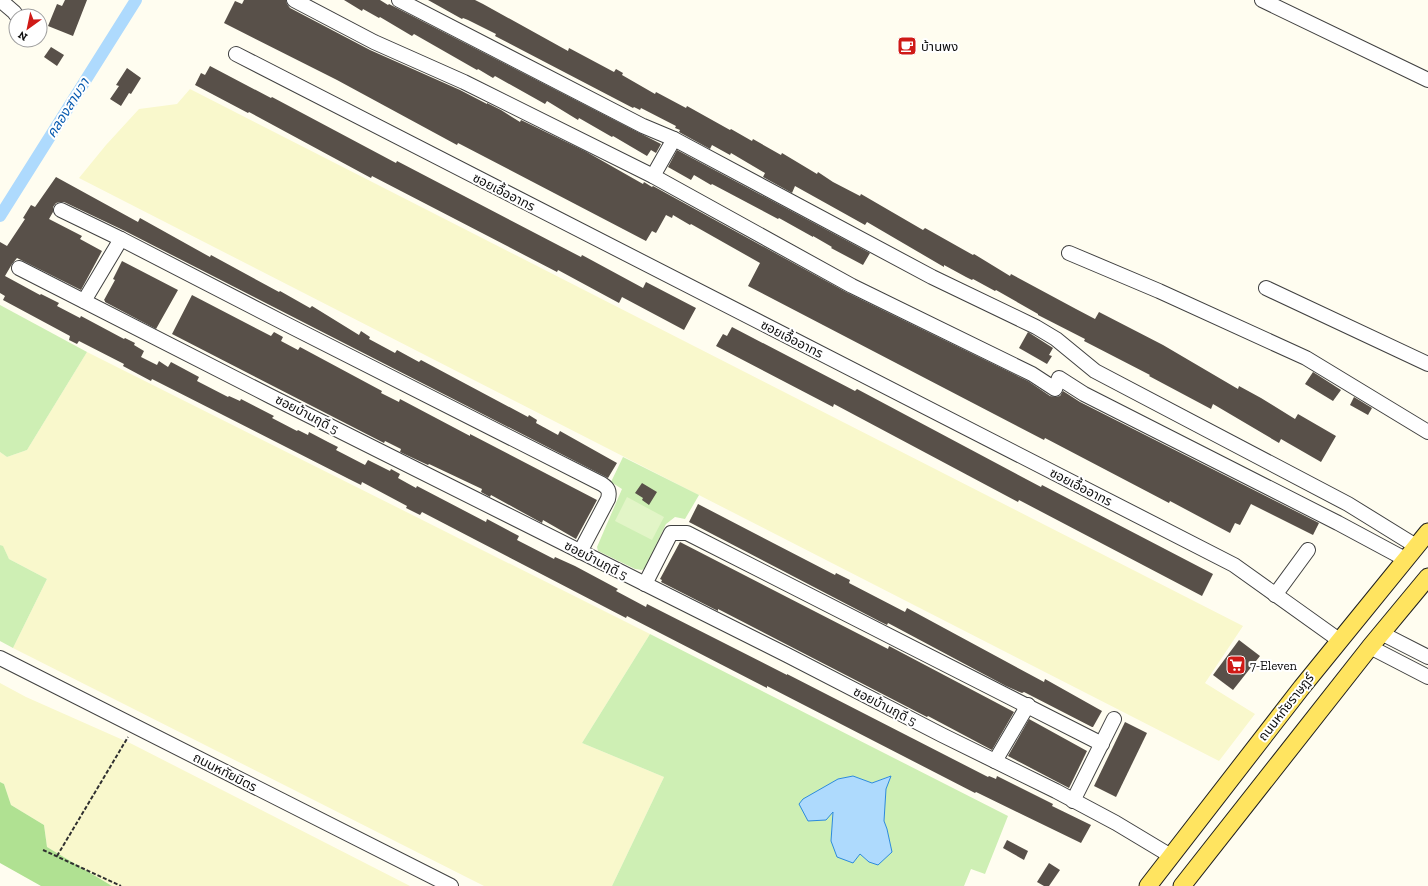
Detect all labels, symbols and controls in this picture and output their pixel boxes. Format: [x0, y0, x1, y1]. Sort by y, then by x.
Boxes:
north arrow [8, 8, 48, 48]
text: N [15, 28, 30, 44]
cafe icon: บ้านพง [896, 35, 918, 57]
place label: บ้านพง [921, 39, 958, 54]
water label: คลองสามวา [43, 74, 94, 141]
street label: ซอยเอื้ออาทร [470, 168, 539, 214]
street label: ซอยเอื้ออาทร [758, 315, 827, 361]
street label: ซอยบ้านฤดี 5 [273, 392, 341, 436]
street label: ซอยเอื้ออาทร [1047, 463, 1116, 509]
street label: ซอยบ้านฤดี 5 [562, 538, 630, 582]
supermarket icon: 7-Eleven [1225, 654, 1247, 676]
place label: 7-Eleven [1250, 658, 1298, 673]
street label: ถนนหทัยราษฎร์ [1255, 670, 1317, 744]
street label: ซอยบ้านฤดี 5 [851, 684, 919, 728]
street label: ถนนหทัยมิตร [191, 750, 259, 794]

